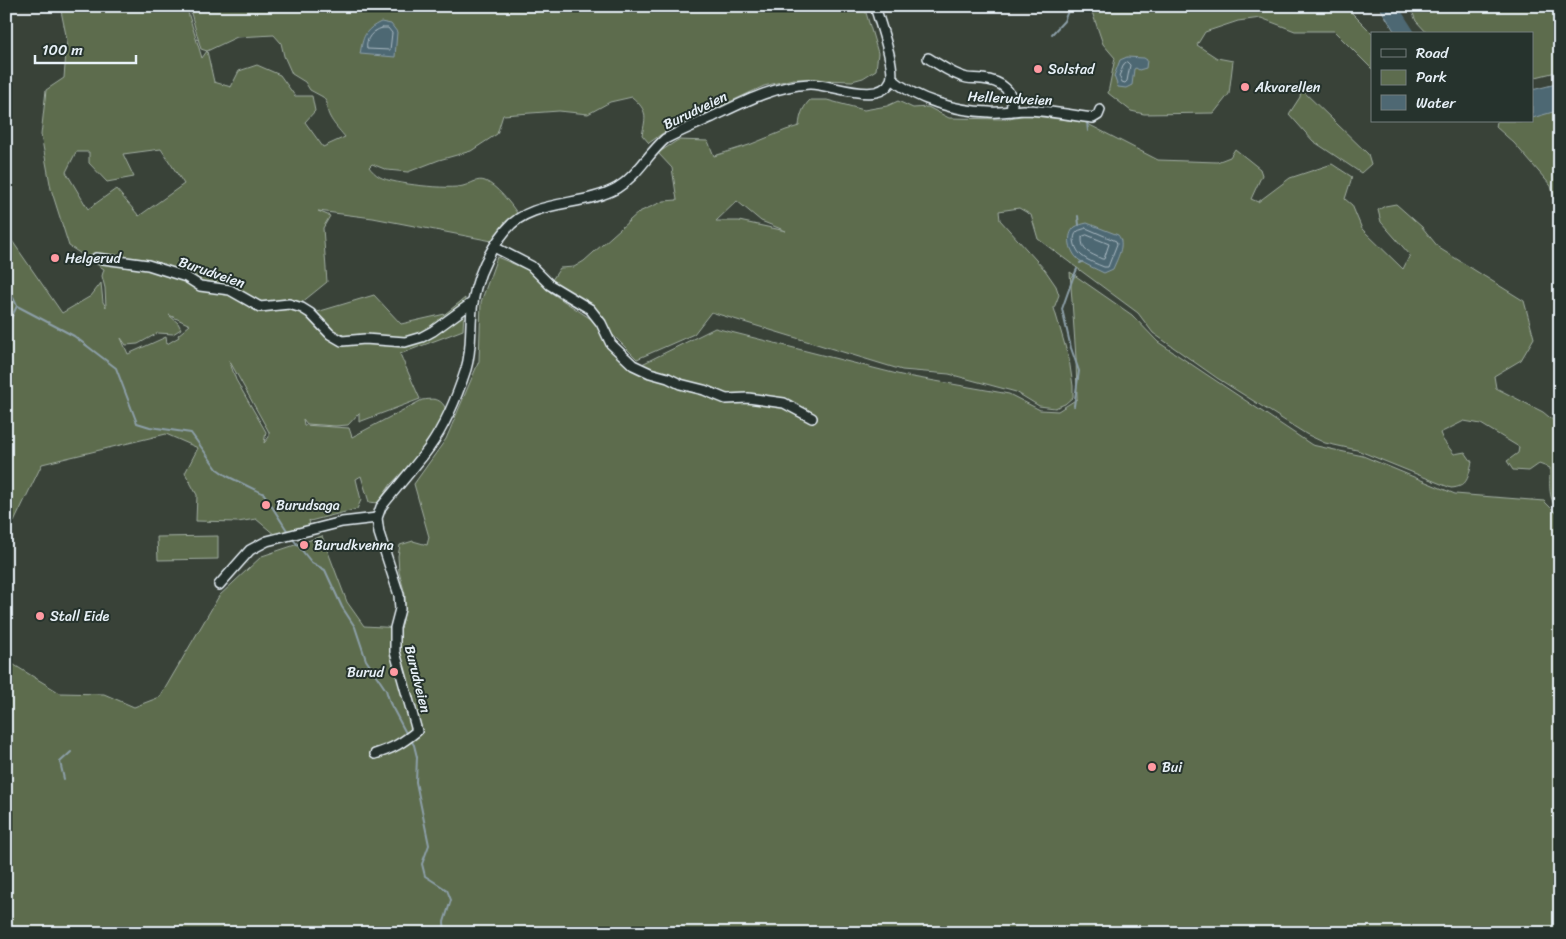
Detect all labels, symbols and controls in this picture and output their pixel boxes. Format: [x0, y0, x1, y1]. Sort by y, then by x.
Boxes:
scale bar [35, 32, 136, 64]
legend [1371, 32, 1534, 122]
text: 100 m [42, 37, 83, 63]
text: Road [1416, 40, 1449, 66]
place label: Solstad [1048, 57, 1096, 82]
marker: Solstad [1032, 63, 1044, 75]
text: Park [1416, 64, 1447, 90]
place label: Akvarellen [1254, 75, 1321, 100]
marker: Akvarellen [1239, 81, 1251, 93]
street label: Burudveien [659, 84, 732, 137]
street label: Hellerudveien [967, 84, 1053, 113]
text: Water [1416, 90, 1456, 116]
place label: Helgerud [65, 246, 123, 271]
street label: Burudveien [175, 249, 249, 296]
marker: Helgerud [49, 252, 61, 264]
place label: Burudsaga [276, 493, 340, 518]
marker: Burudsaga [260, 499, 272, 511]
place label: Burudkvenna [314, 533, 394, 558]
marker: Burudkvenna [298, 539, 310, 551]
place label: Stall Eide [50, 604, 110, 629]
marker: Stall Eide [34, 610, 46, 622]
street label: Burudveien [397, 643, 438, 716]
place label: Burud [347, 660, 386, 685]
marker: Burud [388, 666, 400, 678]
place label: Bui [1162, 755, 1183, 780]
marker: Bui [1146, 761, 1158, 773]

